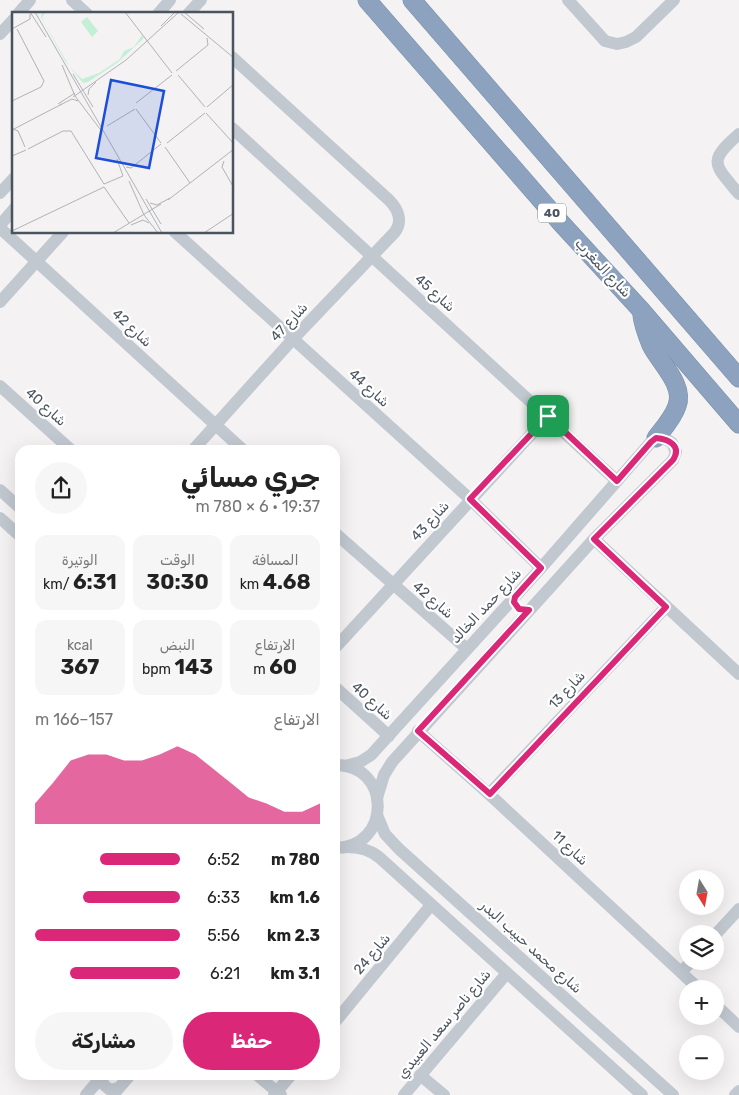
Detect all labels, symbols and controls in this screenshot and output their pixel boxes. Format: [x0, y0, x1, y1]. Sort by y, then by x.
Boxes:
inset map [12, 12, 234, 234]
road number: 40 [538, 204, 566, 222]
street label: شارع المغرب [570, 235, 635, 302]
street label: شارع 45 [410, 271, 459, 317]
street label: شارع 47 [267, 299, 313, 346]
street label: شارع 42 [107, 305, 155, 352]
street label: شارع 44 [344, 365, 393, 412]
street label: شارع 40 [21, 384, 70, 431]
pin [527, 395, 569, 437]
icon: arrive [534, 402, 562, 430]
text: جري مسائي [181, 461, 320, 494]
button: share [35, 462, 87, 514]
text: 19:37 · 6 × 780 m [195, 497, 320, 516]
street label: شارع 43 [407, 497, 454, 546]
text: الوتيرة [62, 552, 98, 569]
text: الوقت [160, 552, 195, 569]
text: المسافة [252, 552, 298, 569]
street label: شارع حمد الخالد [447, 565, 527, 648]
text: 6:31 [73, 569, 117, 594]
text: 30:30 [146, 569, 209, 594]
text: 4.68 [263, 569, 311, 594]
text: /km [43, 576, 73, 593]
text: km [240, 576, 263, 593]
street label: شارع 42 [408, 578, 457, 624]
text: kcal [67, 637, 93, 654]
text: النبض [160, 637, 195, 654]
text: الارتفاع [255, 637, 295, 654]
text: 367 [60, 654, 99, 679]
text: 143 [174, 654, 213, 679]
text: 60 [269, 654, 297, 679]
text: bpm [142, 661, 174, 678]
text: m [253, 661, 269, 678]
street label: شارع 13 [545, 667, 590, 714]
street label: شارع 40 [347, 678, 396, 725]
text: 157–166 m [35, 710, 113, 729]
text: الارتفاع [274, 710, 320, 729]
street label: شارع 11 [547, 827, 592, 870]
text: 6:52 [207, 850, 240, 869]
text: 780 m [271, 850, 320, 869]
north arrow [679, 870, 724, 915]
map controls [679, 870, 724, 1080]
text: 6:33 [207, 888, 240, 907]
text: 1.6 km [270, 888, 320, 907]
street label: شارع محمد حبيب البدر [475, 896, 585, 999]
button: layers [679, 925, 724, 970]
text: 5:56 [207, 926, 240, 945]
text: 2.3 km [267, 926, 320, 945]
street label: شارع 24 [350, 930, 396, 979]
text: 6:21 [210, 964, 240, 983]
text: 3.1 km [271, 964, 320, 983]
street label: شارع ناصر سعد العبيدي [393, 966, 496, 1083]
button: + [679, 980, 724, 1025]
button: مشاركة [35, 1012, 173, 1070]
button: حفظ [183, 1012, 320, 1070]
button: − [679, 1035, 724, 1080]

